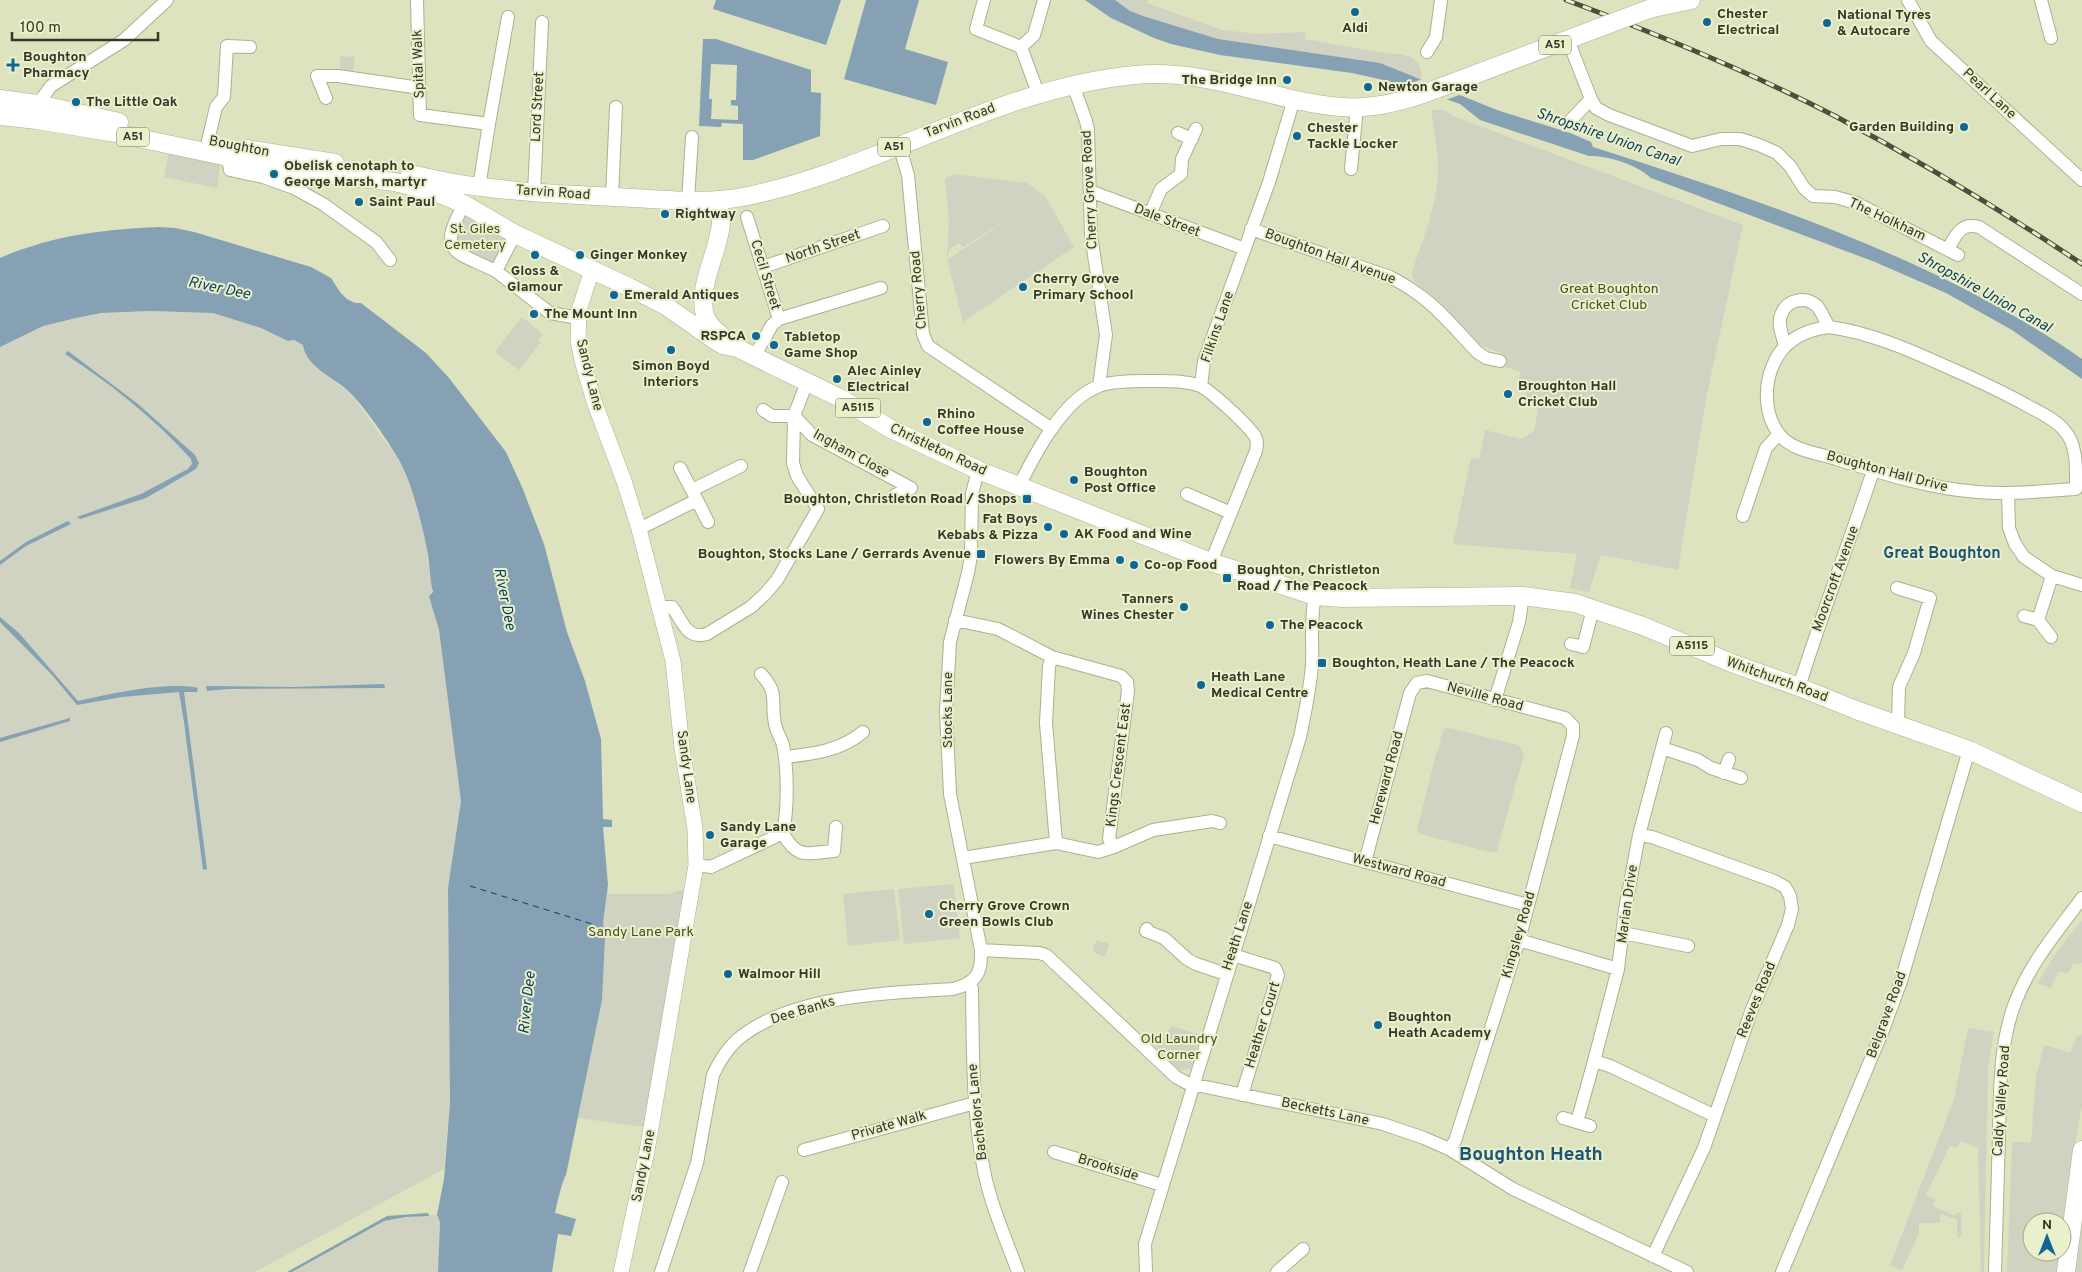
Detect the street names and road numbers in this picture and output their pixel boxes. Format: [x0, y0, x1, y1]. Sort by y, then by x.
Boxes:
street label: Spital Walk [409, 29, 429, 99]
road number: A51 [1539, 36, 1571, 54]
street label: Pearl Lane [1959, 65, 2019, 123]
street label: Lord Street [528, 71, 548, 143]
street label: Tarvin Road [922, 100, 998, 142]
road number: A51 [117, 128, 149, 146]
street label: Cherry Grove Road [1078, 130, 1102, 250]
street label: Boughton [207, 133, 271, 161]
road number: A51 [878, 138, 910, 156]
street label: Tarvin Road [515, 182, 591, 204]
street label: The Holkham [1846, 195, 1928, 245]
street label: Dale Street [1131, 201, 1203, 241]
street label: Boughton Hall Avenue [1262, 225, 1398, 289]
street label: North Street [783, 226, 863, 268]
street label: Cecil Street [746, 238, 784, 312]
street label: Cherry Road [907, 250, 931, 330]
street label: Filkins Lane [1198, 289, 1238, 365]
street label: Sandy Lane [572, 337, 606, 413]
road number: A5115 [836, 398, 880, 418]
street label: Christleton Road [887, 420, 989, 480]
street label: Ingham Close [810, 426, 892, 482]
street label: Boughton Hall Drive [1824, 448, 1950, 496]
street label: Moorcroft Avenue [1809, 524, 1863, 634]
road number: A5115 [1670, 636, 1714, 656]
street label: Whitchurch Road [1724, 654, 1830, 706]
street label: Stocks Lane [940, 672, 957, 748]
street label: Neville Road [1445, 679, 1525, 715]
street label: Kings Crescent East [1103, 702, 1135, 828]
street label: Sandy Lane [672, 729, 700, 805]
street label: Hereward Road [1366, 729, 1408, 827]
street label: Westward Road [1350, 850, 1448, 892]
street label: Marian Drive [1614, 864, 1642, 944]
street label: Kingsley Road [1499, 890, 1539, 980]
street label: Heath Lane [1219, 899, 1257, 973]
street label: Reeves Road [1734, 959, 1780, 1041]
street label: Belgrave Road [1863, 969, 1911, 1061]
street label: Heather Court [1242, 980, 1284, 1070]
street label: Dee Banks [769, 993, 837, 1029]
street label: Caldy Valley Road [1990, 1045, 2014, 1157]
street label: Bachelors Lane [964, 1063, 992, 1161]
street label: Becketts Lane [1279, 1094, 1371, 1130]
street label: Private Walk [849, 1107, 929, 1145]
street label: Sandy Lane [629, 1128, 659, 1204]
street label: Brookside [1075, 1151, 1141, 1185]

